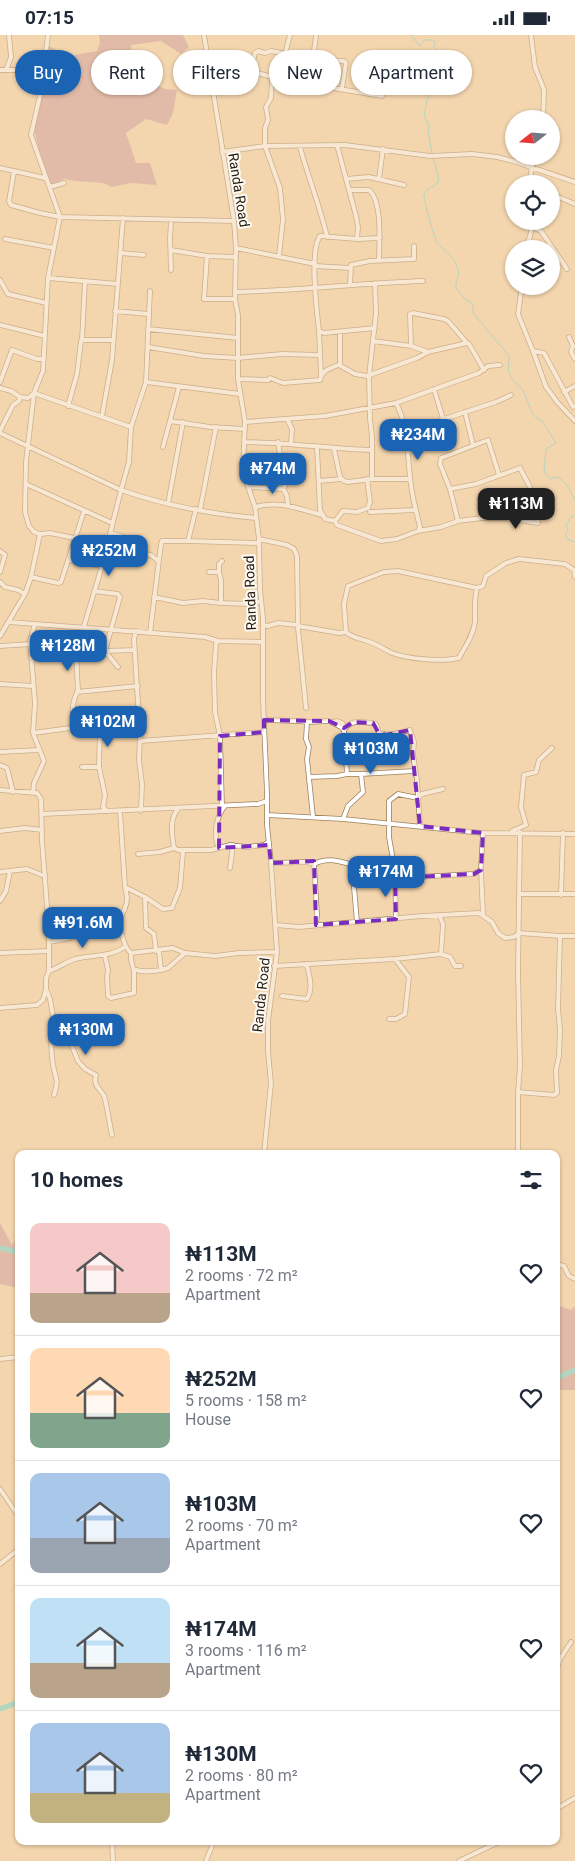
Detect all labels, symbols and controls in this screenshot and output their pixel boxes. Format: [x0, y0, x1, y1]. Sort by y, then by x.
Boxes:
text: 07:15 [25, 6, 74, 29]
chip: Buy [15, 50, 81, 95]
chip: Rent [91, 50, 163, 95]
chip: Filters [173, 50, 259, 95]
chip: New [269, 50, 341, 95]
chip: Apartment [351, 50, 472, 95]
north arrow [505, 110, 560, 165]
map controls [505, 110, 560, 295]
street label: Randa Road [225, 152, 253, 228]
button: locate [505, 175, 560, 230]
button: layers [505, 240, 560, 295]
pin: ₦234M [383, 419, 453, 461]
text: ₦234M [391, 425, 445, 444]
pin: ₦74M [243, 453, 303, 495]
text: ₦74M [250, 459, 296, 478]
pin: ₦113M [481, 487, 551, 530]
text: ₦113M [489, 494, 543, 513]
pin: ₦252M [74, 535, 144, 577]
text: ₦252M [82, 541, 136, 560]
street label: Randa Road [241, 555, 259, 631]
pin: ₦128M [33, 629, 103, 672]
text: ₦128M [41, 636, 95, 655]
pin: ₦102M [73, 705, 143, 748]
text: ₦102M [81, 712, 135, 731]
pin: ₦103M [336, 733, 406, 775]
text: ₦103M [344, 739, 398, 758]
pin: ₦174M [351, 855, 421, 898]
text: ₦174M [359, 862, 413, 881]
pin: ₦91.6M [42, 907, 124, 949]
text: ₦91.6M [53, 913, 113, 932]
street label: Randa Road [249, 957, 273, 1033]
pin: ₦130M [51, 1013, 121, 1056]
text: ₦130M [59, 1020, 113, 1039]
icon: filters [517, 1166, 545, 1194]
text: 10 homes [30, 1168, 123, 1192]
text: ₦113M [185, 1242, 257, 1266]
icon: home [70, 1243, 130, 1303]
icon: heart [517, 1259, 545, 1287]
text: 2 rooms · 72 m² [185, 1266, 298, 1285]
text: Apartment [185, 1285, 261, 1304]
text: ₦252M [185, 1367, 257, 1391]
icon: home [70, 1368, 130, 1428]
icon: heart [517, 1384, 545, 1412]
text: 5 rooms · 158 m² [185, 1391, 307, 1410]
text: House [185, 1410, 231, 1429]
text: ₦103M [185, 1492, 257, 1516]
icon: home [70, 1493, 130, 1553]
icon: heart [517, 1509, 545, 1537]
text: 2 rooms · 70 m² [185, 1516, 298, 1535]
text: Apartment [185, 1535, 261, 1554]
text: ₦174M [185, 1617, 257, 1641]
icon: home [70, 1618, 130, 1678]
icon: heart [517, 1634, 545, 1662]
text: 3 rooms · 116 m² [185, 1641, 307, 1660]
text: Apartment [185, 1660, 261, 1679]
text: ₦130M [185, 1742, 257, 1766]
icon: home [70, 1743, 130, 1803]
icon: heart [517, 1759, 545, 1787]
text: 2 rooms · 80 m² [185, 1766, 298, 1785]
text: Apartment [185, 1785, 261, 1804]

